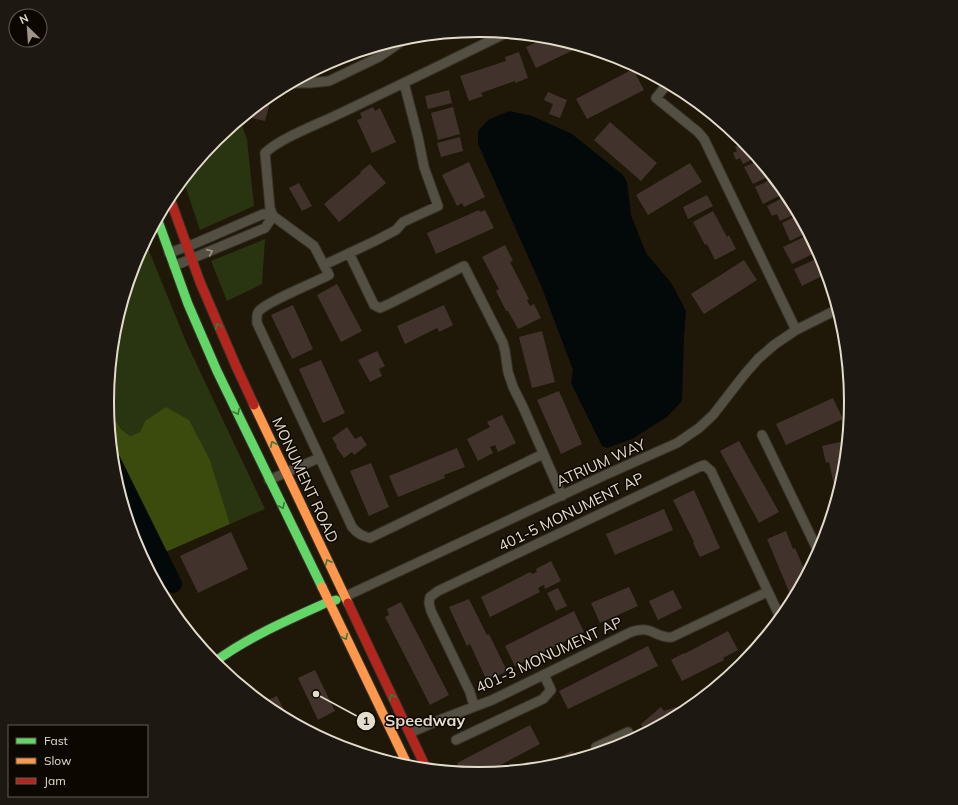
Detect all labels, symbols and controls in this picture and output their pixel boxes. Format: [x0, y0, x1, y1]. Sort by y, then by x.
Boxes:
north arrow [8, 8, 48, 48]
text: N [17, 11, 30, 27]
one-way arrow [207, 248, 214, 256]
one-way arrow [215, 323, 223, 331]
one-way arrow [232, 408, 240, 415]
street label: MONUMENT ROAD [268, 414, 343, 546]
street label: ATRIUM WAY [553, 434, 649, 491]
one-way arrow [270, 441, 278, 449]
street label: 401-5 MONUMENT AP [495, 468, 647, 555]
one-way arrow [277, 502, 285, 509]
one-way arrow [325, 559, 333, 566]
street label: 401-3 MONUMENT AP [472, 612, 625, 697]
one-way arrow [340, 633, 348, 641]
one-way arrow [390, 693, 397, 701]
callout: Speedway [356, 707, 473, 735]
text: Speedway [385, 710, 465, 730]
text: 1 [362, 713, 370, 728]
legend [8, 725, 148, 797]
text: Fast [44, 733, 68, 748]
text: Slow [44, 753, 72, 768]
text: Jam [44, 773, 66, 788]

